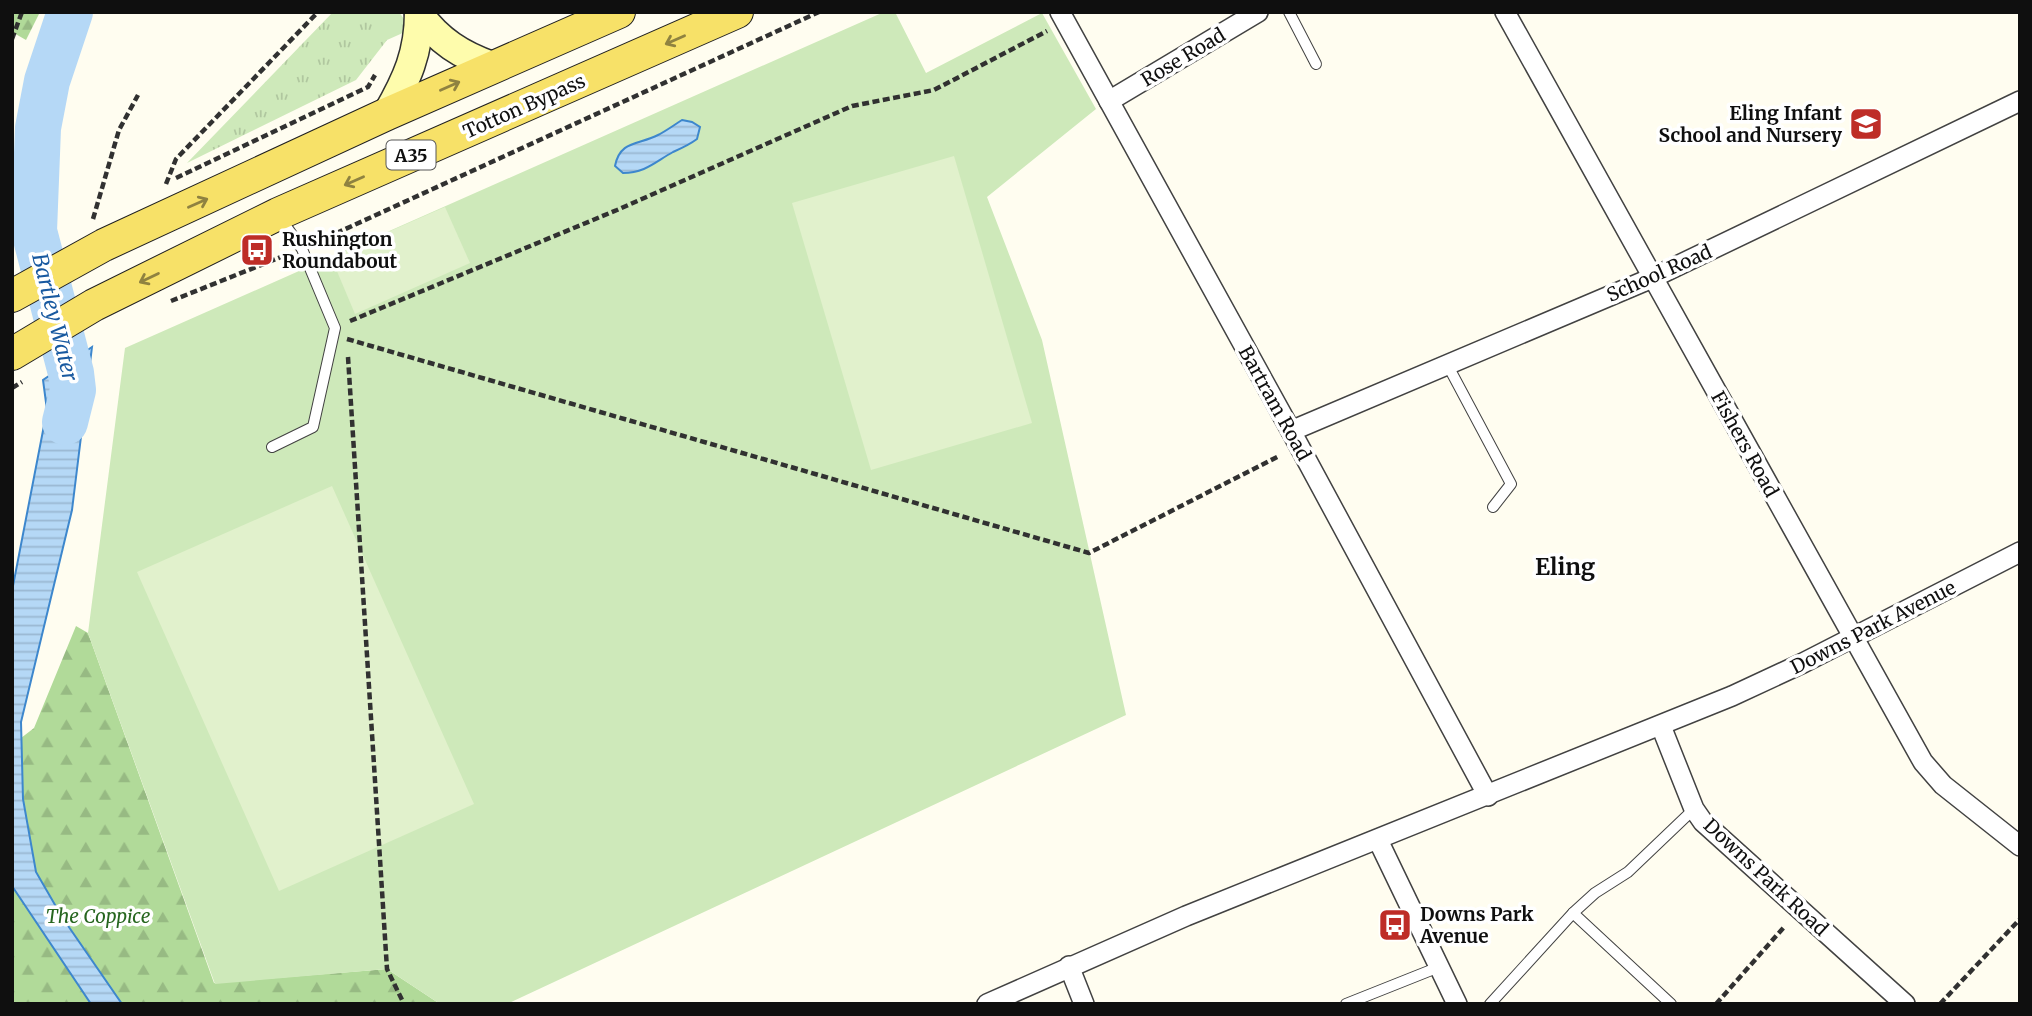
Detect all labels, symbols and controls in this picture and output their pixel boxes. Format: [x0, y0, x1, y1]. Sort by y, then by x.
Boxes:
street label: Rose Road [1136, 22, 1230, 92]
one-way arrow [664, 34, 686, 47]
street label: Totton Bypass [459, 68, 589, 144]
one-way arrow [438, 79, 460, 92]
place label: Eling Infant School and Nursery [1659, 101, 1843, 147]
school or university icon: Eling Infant School and Nursery [1847, 105, 1885, 143]
road number: A35 [386, 140, 436, 170]
one-way arrow [344, 175, 365, 188]
one-way arrow [187, 195, 208, 209]
place label: Rushington Roundabout [282, 227, 398, 273]
bus stop icon: Rushington Roundabout [238, 231, 276, 269]
street label: School Road [1603, 239, 1715, 307]
water label: Bartley Water [26, 250, 84, 384]
one-way arrow [139, 272, 160, 286]
street label: Bartram Road [1234, 341, 1316, 465]
street label: Fishers Road [1706, 387, 1784, 501]
district label: Eling [1535, 552, 1596, 581]
street label: Downs Park Avenue [1786, 575, 1960, 679]
street label: Downs Park Road [1699, 813, 1833, 941]
place label: Downs Park Avenue [1419, 902, 1534, 948]
park label: The Coppice [46, 904, 151, 928]
bus stop icon: Downs Park Avenue [1376, 906, 1414, 944]

